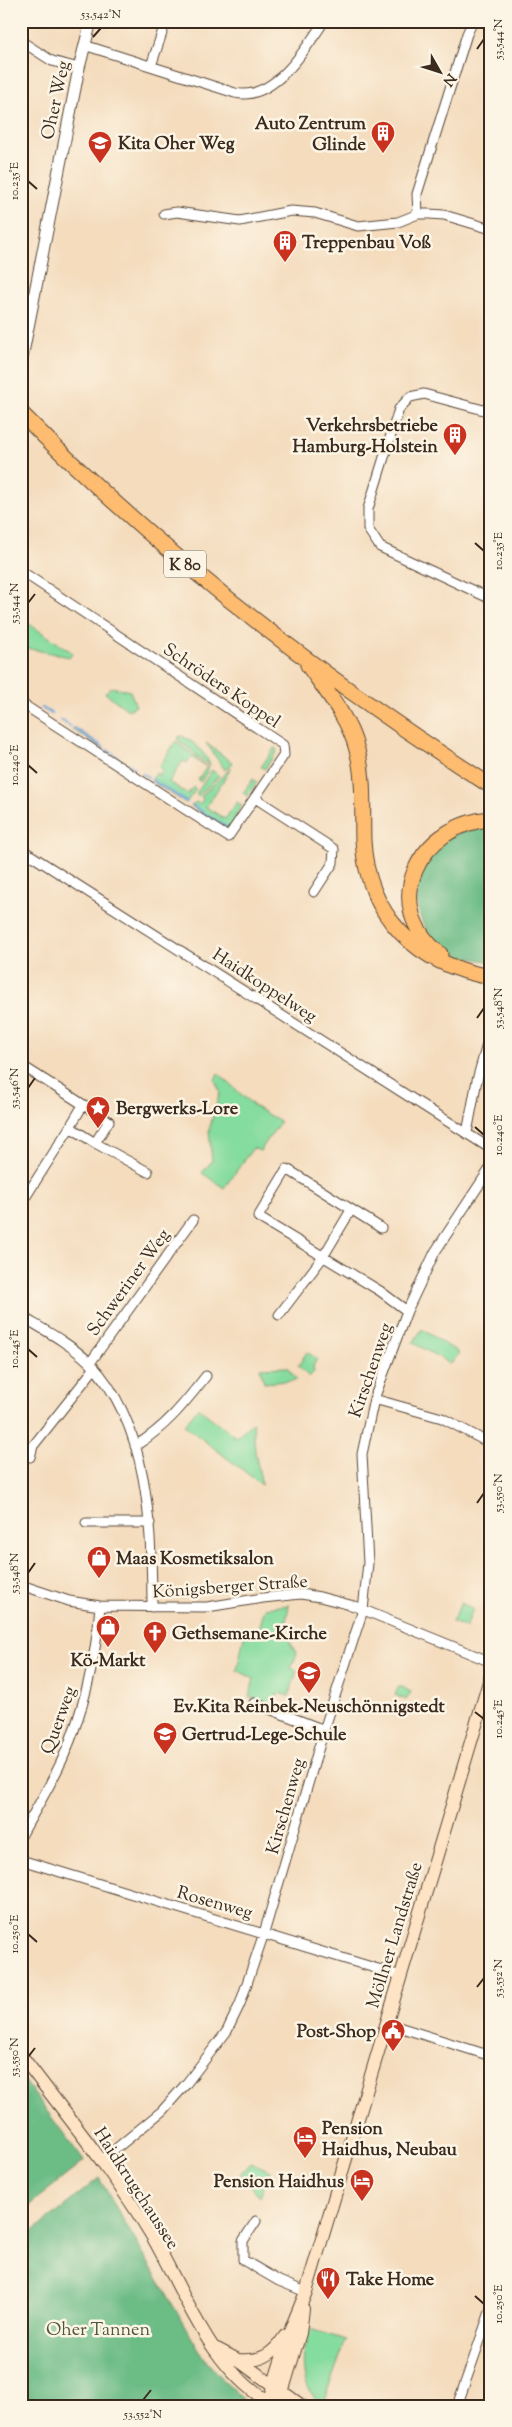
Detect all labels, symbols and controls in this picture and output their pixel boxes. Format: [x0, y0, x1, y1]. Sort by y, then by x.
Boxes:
text: 53.542°N [80, 6, 122, 24]
text: 53.544°N [490, 18, 508, 60]
north arrow [414, 48, 464, 98]
street label: Oher Weg [36, 58, 78, 142]
text: N [437, 68, 460, 90]
place label: Auto Zentrum Glinde [255, 112, 367, 159]
building icon: Auto Zentrum Glinde [370, 120, 396, 154]
school or university icon: Kita Oher Weg [87, 130, 113, 164]
place label: Kita Oher Weg [118, 132, 235, 158]
text: 10.235°E [6, 161, 24, 200]
building icon: Treppenbau Voß [272, 229, 298, 263]
place label: Treppenbau Voß [302, 231, 431, 257]
place label: Verkehrsbetriebe Hamburg-Holstein [293, 414, 439, 461]
building icon: Verkehrsbetriebe Hamburg-Holstein [442, 422, 468, 456]
text: 10.235°E [490, 531, 508, 570]
road number: K 80 [164, 550, 206, 578]
text: 53.544°N [6, 582, 24, 624]
street label: Schröders Koppel [157, 638, 285, 736]
text: 10.240°E [6, 744, 24, 786]
street label: Haidkoppelweg [206, 943, 322, 1030]
text: 53.548°N [490, 987, 508, 1029]
text: 53.546°N [6, 1067, 24, 1109]
place icon: Bergwerks-Lore [85, 1095, 111, 1129]
place label: Bergwerks-Lore [116, 1097, 239, 1123]
text: 10.240°E [490, 1114, 508, 1156]
street label: Schweriner Weg [82, 1224, 178, 1342]
street label: Kirschenweg [343, 1319, 400, 1422]
text: 10.245°E [6, 1329, 24, 1369]
text: 53.550°N [490, 1473, 508, 1514]
shop icon: Maas Kosmetiksalon [86, 1545, 112, 1579]
place label: Maas Kosmetiksalon [116, 1547, 274, 1573]
text: 53.548°N [6, 1552, 24, 1594]
street label: Königsberger Straße [151, 1570, 309, 1606]
shop icon: Kö-Markt [95, 1614, 121, 1648]
church icon: Gethsemane-Kirche [142, 1620, 168, 1654]
place label: Gethsemane-Kirche [172, 1622, 328, 1648]
place label: Kö-Markt [71, 1649, 146, 1675]
school or university icon: Ev.Kita Reinbek-Neuschönnigstedt [296, 1660, 322, 1694]
street label: Querweg [36, 1683, 84, 1758]
place label: Ev.Kita Reinbek-Neuschönnigstedt [173, 1695, 445, 1721]
text: 10.245°E [490, 1699, 508, 1739]
school or university icon: Gertrud-Lege-Schule [152, 1721, 178, 1755]
place label: Gertrud-Lege-Schule [182, 1723, 347, 1749]
street label: Kirschenweg [261, 1755, 313, 1858]
street label: Möllner Landstraße [361, 1859, 430, 2012]
street label: Rosenweg [173, 1881, 256, 1927]
text: 10.250°E [6, 1914, 24, 1954]
text: 53.552°N [490, 1958, 508, 1998]
public building icon: Post-Shop [380, 2018, 406, 2052]
place label: Post-Shop [297, 2020, 376, 2046]
text: 53.550°N [6, 2037, 24, 2078]
place label: Pension Haidhus, Neubau [322, 2117, 457, 2164]
street label: Haidkrugchaussee [86, 2123, 185, 2255]
hotel icon: Pension Haidhus, Neubau [292, 2125, 318, 2159]
hotel icon: Pension Haidhus [349, 2168, 375, 2202]
place label: Pension Haidhus [214, 2170, 344, 2196]
restaurant icon: Take Home [315, 2266, 341, 2300]
place label: Take Home [346, 2268, 435, 2294]
text: 10.250°E [490, 2284, 508, 2324]
park label: Oher Tannen [46, 2318, 150, 2344]
text: 53.552°N [123, 2406, 163, 2424]

